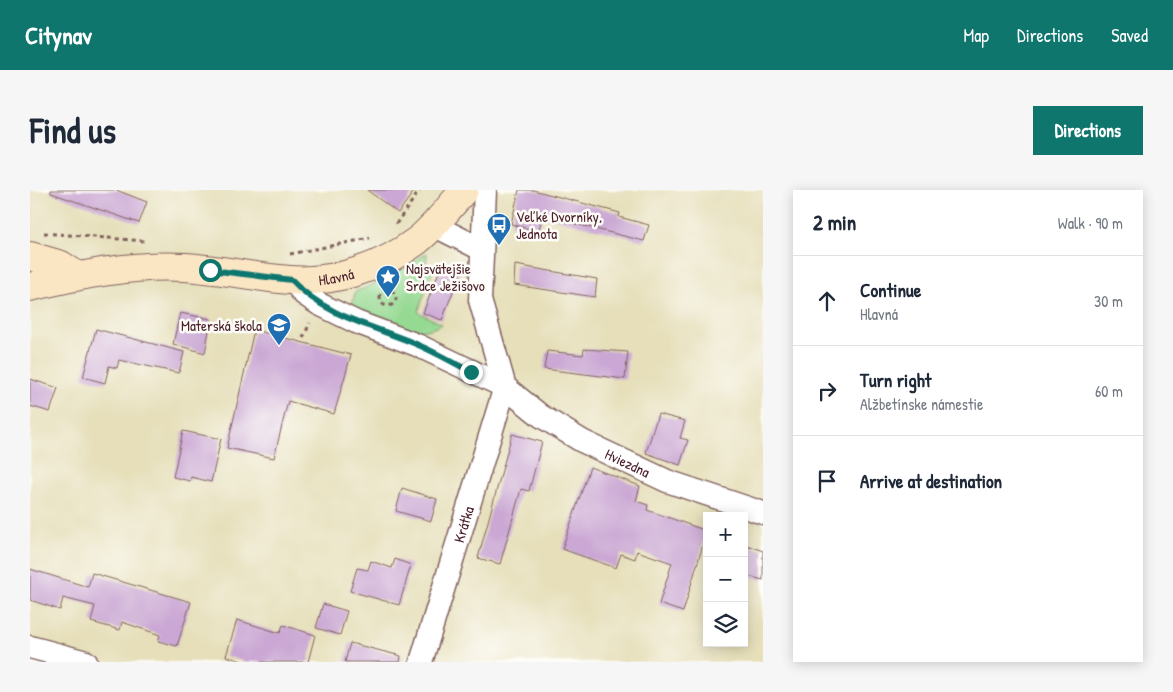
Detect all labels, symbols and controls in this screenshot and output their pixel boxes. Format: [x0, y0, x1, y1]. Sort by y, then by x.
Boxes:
text: Citynav [25, 19, 92, 51]
text: Map [964, 23, 989, 48]
text: Directions [1017, 23, 1083, 48]
text: Saved [1111, 23, 1148, 48]
button: Directions [1033, 106, 1143, 155]
text: Find us [30, 107, 116, 154]
place label: Veľké Dvorníky, Jednota [516, 206, 602, 244]
text: 2 min [813, 208, 856, 237]
bus stop icon: Veľké Dvorníky, Jednota [486, 212, 512, 246]
text: Walk · 90 m [1058, 212, 1123, 234]
place label: Najsvätejšie Srdce Ježišovo [406, 258, 485, 296]
route start [199, 259, 222, 282]
street label: Hlavná [317, 263, 356, 290]
place icon: Najsvätejšie Srdce Ježišovo [375, 264, 401, 298]
text: Continue [860, 277, 921, 303]
icon: ahead [813, 287, 841, 315]
text: 30 m [1094, 290, 1123, 312]
text: Hlavná [860, 303, 898, 325]
school or university icon: Materská škola [266, 312, 292, 346]
place label: Materská škola [181, 315, 262, 336]
route end [460, 361, 483, 384]
text: Turn right [860, 367, 931, 393]
icon: right [813, 377, 841, 405]
text: 60 m [1095, 380, 1123, 402]
text: Alžbetínske námestie [860, 393, 983, 415]
street label: Hviezdna [602, 443, 654, 482]
icon: arrive [813, 467, 841, 495]
text: Arrive at destination [860, 468, 1002, 494]
street label: Krátka [448, 503, 479, 545]
map controls [703, 512, 748, 647]
button: + [703, 512, 748, 557]
button: − [703, 557, 748, 602]
button: layers [703, 602, 748, 647]

